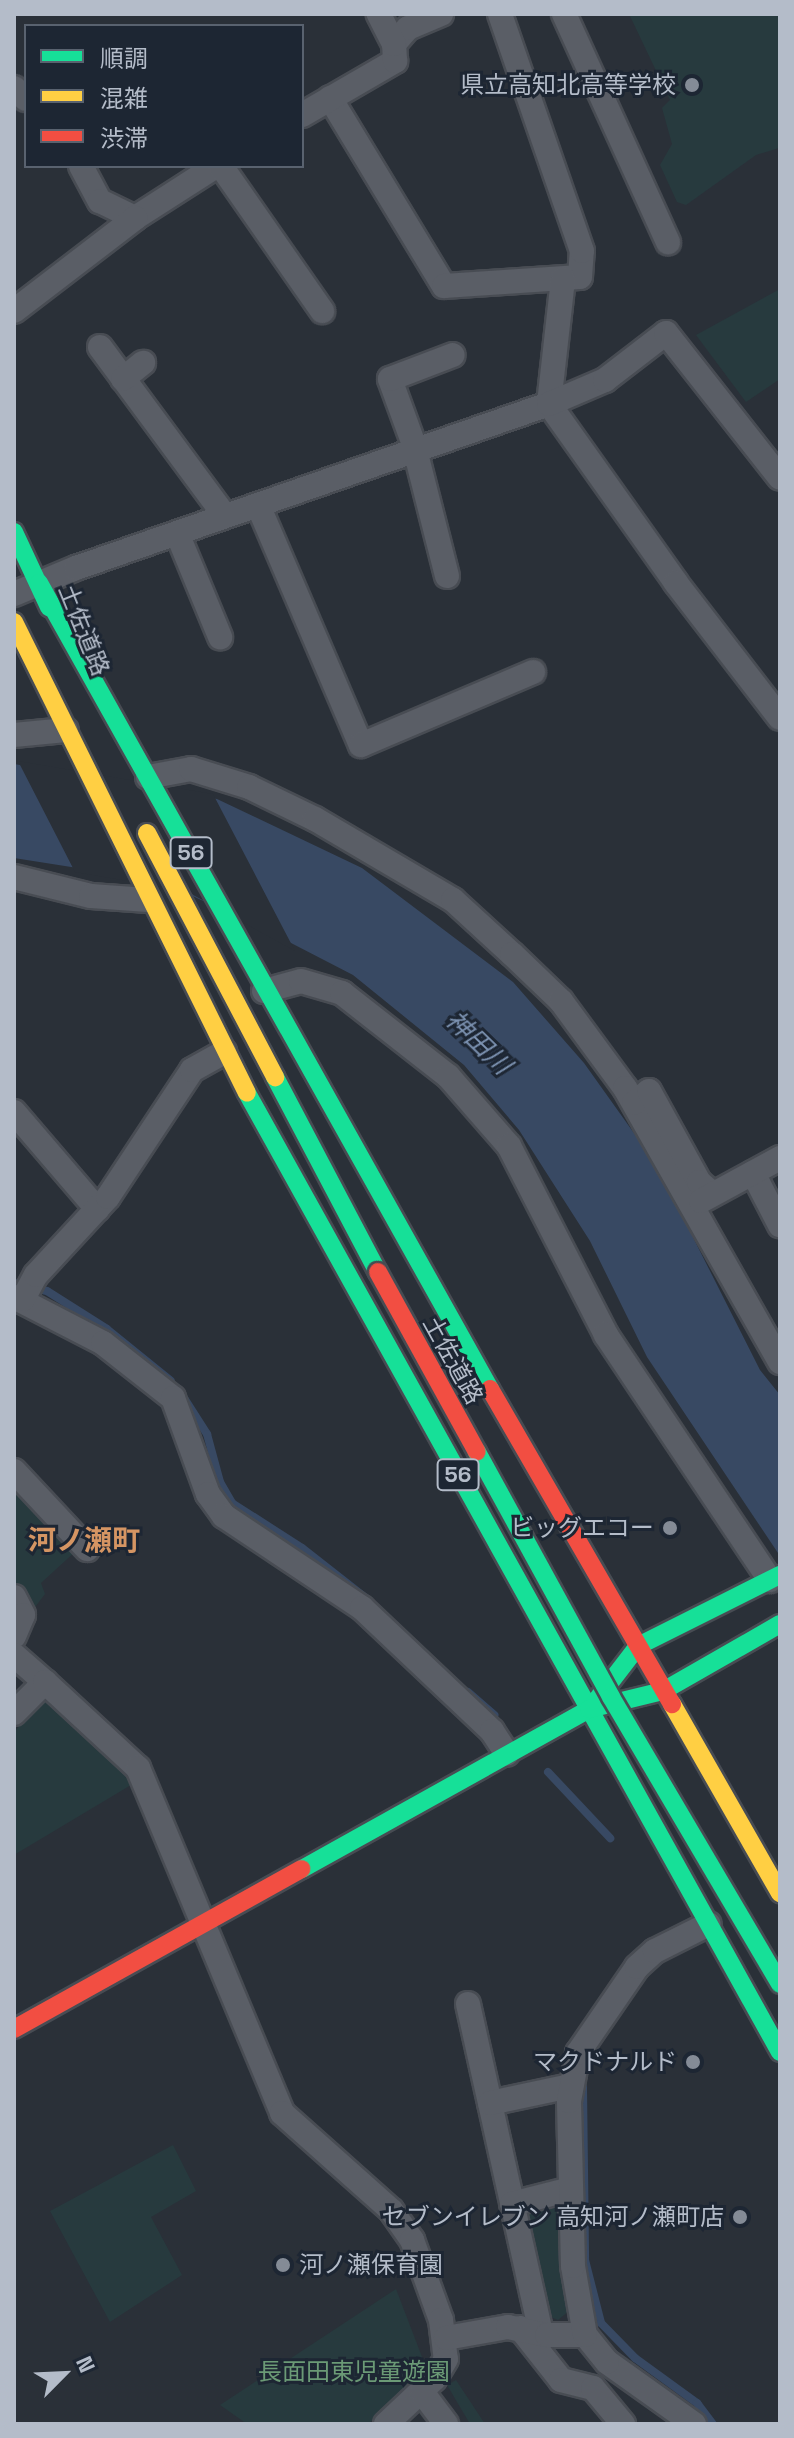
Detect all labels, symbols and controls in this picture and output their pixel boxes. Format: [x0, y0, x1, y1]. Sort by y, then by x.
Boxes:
legend [24, 24, 304, 168]
text: 順調 [100, 43, 148, 74]
place label: 県立高知北高等学校 [460, 71, 676, 99]
marker: 県立高知北高等学校 [683, 76, 701, 94]
text: 混雑 [100, 83, 148, 114]
text: 渋滞 [100, 123, 148, 154]
street label: 土佐道路 [53, 580, 115, 680]
road number: 56 [169, 835, 213, 871]
water label: 神田川 [439, 1005, 517, 1081]
street label: 土佐道路 [417, 1311, 489, 1409]
road number: 56 [436, 1457, 480, 1493]
place label: ビッグエコー [510, 1514, 654, 1542]
marker: ビッグエコー [661, 1519, 679, 1537]
district label: 河ノ瀬町 [28, 1523, 140, 1557]
place label: マクドナルド [533, 2048, 677, 2076]
marker: マクドナルド [684, 2053, 702, 2071]
place label: セブンイレブン 高知河ノ瀬町店 [382, 2203, 724, 2231]
marker: セブンイレブン 高知河ノ瀬町店 [731, 2208, 749, 2226]
place label: 河ノ瀬保育園 [299, 2251, 443, 2279]
marker: 河ノ瀬保育園 [274, 2256, 292, 2274]
north arrow [24, 2334, 104, 2414]
text: N [70, 2352, 102, 2377]
park label: 長面田東児童遊園 [258, 2358, 450, 2386]

